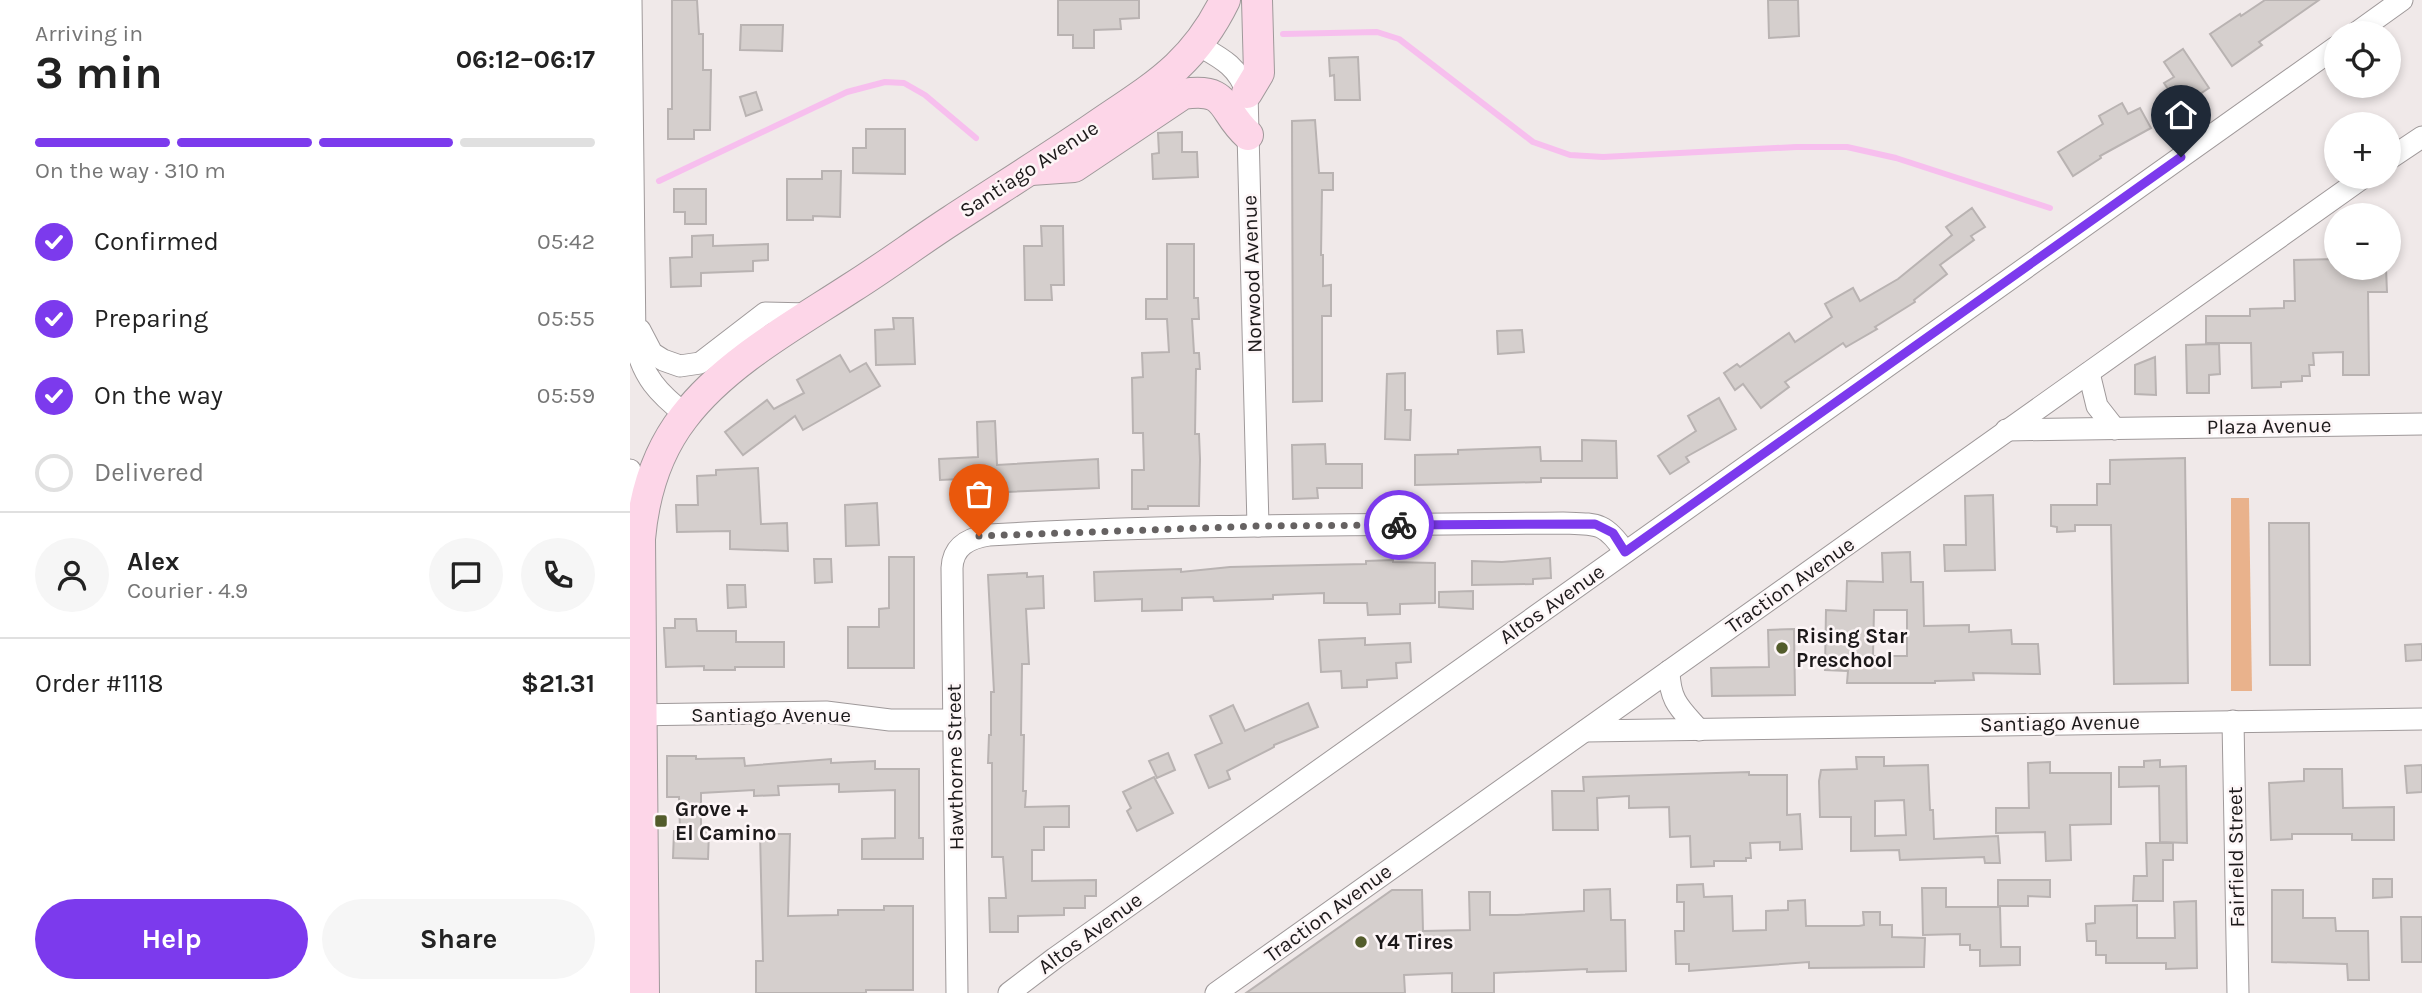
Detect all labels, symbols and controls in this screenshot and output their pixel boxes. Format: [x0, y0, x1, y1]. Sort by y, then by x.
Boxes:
text: Arriving in [35, 20, 143, 47]
map controls [2324, 21, 2401, 280]
button: locate [2324, 21, 2401, 98]
text: 06:12–06:17 [456, 44, 595, 75]
text: 3 min [35, 46, 163, 100]
pin [2151, 85, 2211, 157]
icon: home [2162, 96, 2200, 134]
button: + [2324, 112, 2401, 189]
street label: Santiago Avenue [955, 115, 1103, 223]
text: On the way · 310 m [35, 157, 226, 184]
street label: Norwood Avenue [1237, 195, 1267, 353]
button: − [2324, 203, 2401, 280]
icon: check [35, 223, 73, 261]
text: Confirmed [94, 226, 219, 257]
text: 05:42 [537, 228, 595, 255]
icon: check [35, 300, 73, 338]
text: Preparing [94, 303, 208, 334]
text: 05:55 [537, 305, 595, 332]
icon: check [35, 377, 73, 415]
text: On the way [94, 380, 223, 411]
text: 05:59 [537, 382, 595, 409]
street label: Plaza Avenue [2206, 413, 2332, 439]
text: Delivered [94, 457, 204, 488]
pin [949, 464, 1009, 536]
icon: bag [960, 475, 998, 513]
courier [1364, 490, 1434, 560]
icon: bike [1380, 506, 1418, 544]
street label: Traction Avenue [1721, 532, 1859, 638]
button: person [35, 538, 109, 612]
button: chat [429, 538, 503, 612]
button: phone [521, 538, 595, 612]
text: Alex [127, 546, 179, 577]
street label: Altos Avenue [1495, 559, 1609, 649]
text: Courier · 4.9 [127, 577, 248, 604]
place label: Rising Star Preschool [1796, 624, 1908, 672]
marker: Rising Star Preschool [1774, 640, 1790, 656]
text: Order #1118 [35, 668, 164, 699]
text: $21.31 [521, 668, 595, 699]
street label: Hawthorne Street [942, 683, 968, 850]
street label: Santiago Avenue [691, 703, 851, 727]
street label: Santiago Avenue [1980, 710, 2140, 736]
street label: Fairfield Street [2223, 786, 2249, 928]
place label: Grove + El Camino [675, 797, 776, 845]
marker: Grove + El Camino [653, 813, 669, 829]
street label: Traction Avenue [1260, 859, 1396, 967]
street label: Altos Avenue [1033, 887, 1147, 979]
button: Help [35, 899, 308, 979]
button: Share [322, 899, 595, 979]
place label: Y4 Tires [1375, 930, 1454, 954]
marker: Y4 Tires [1353, 934, 1369, 950]

